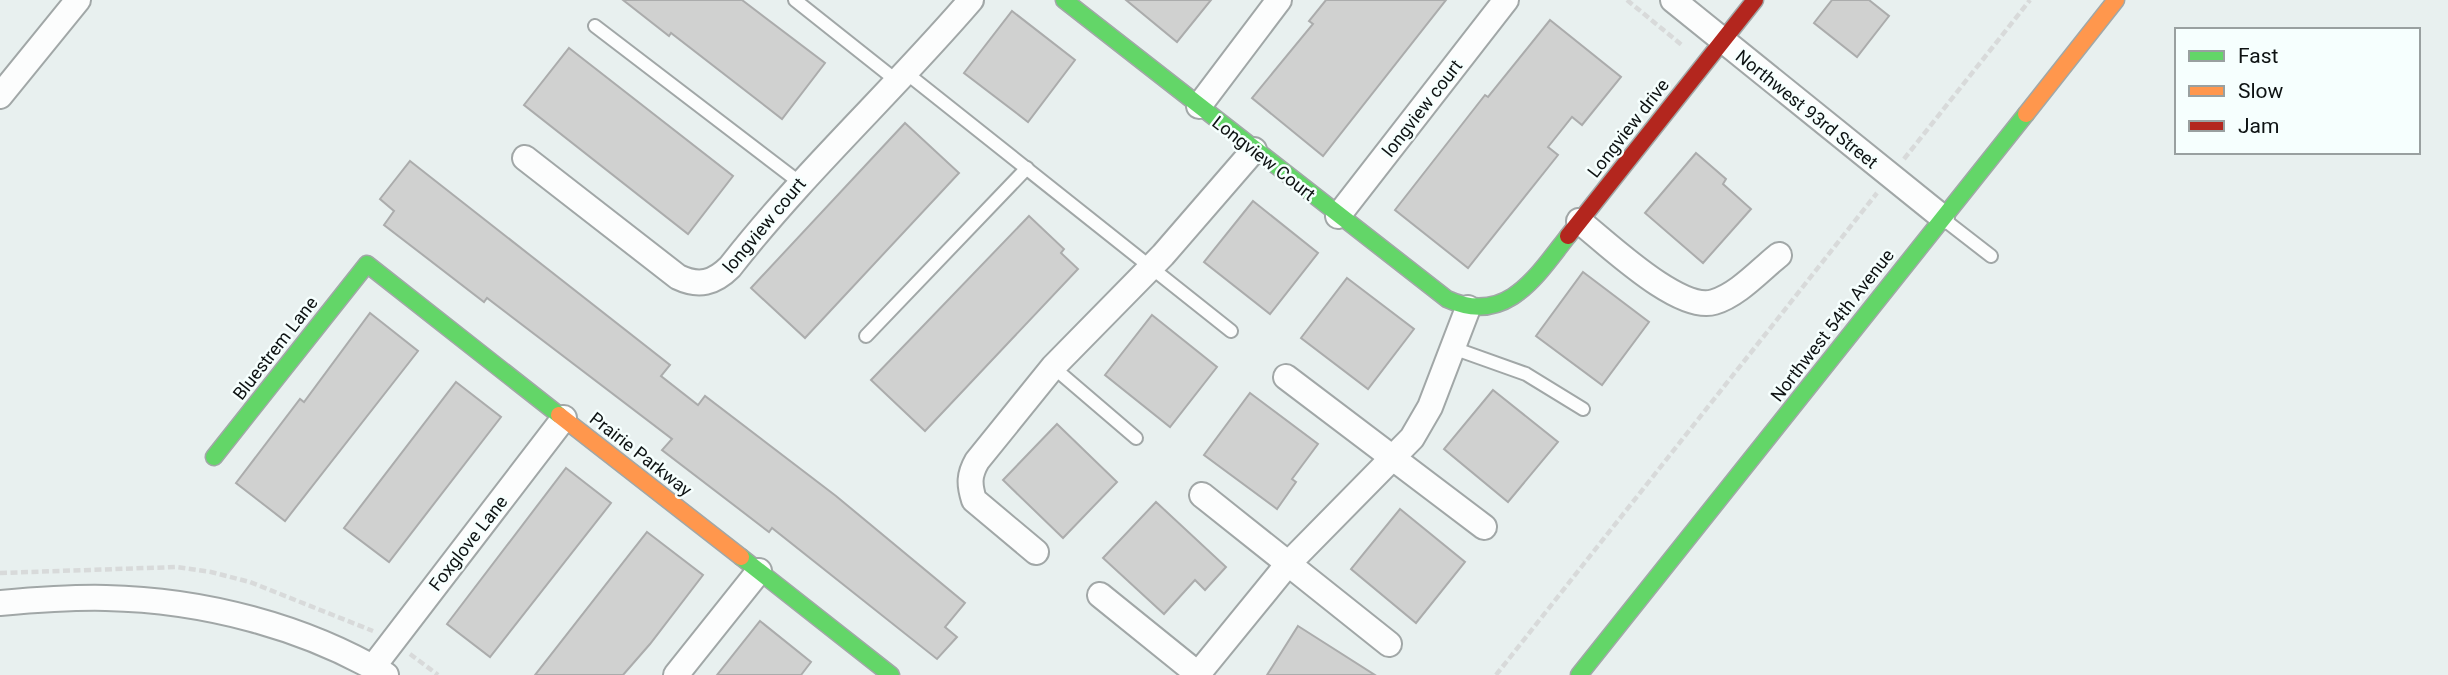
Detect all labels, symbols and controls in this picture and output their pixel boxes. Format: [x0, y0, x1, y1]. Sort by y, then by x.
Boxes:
legend [2175, 28, 2420, 154]
text: Fast [2238, 44, 2279, 68]
street label: Northwest 93rd Street [1732, 45, 1882, 173]
street label: longview court [1378, 55, 1466, 161]
street label: Longview drive [1583, 74, 1673, 182]
text: Slow [2238, 79, 2284, 103]
street label: Longview Court [1208, 111, 1320, 205]
text: Jam [2238, 114, 2279, 138]
street label: longview court [718, 173, 810, 277]
street label: Northwest 54th Avenue [1766, 245, 1898, 405]
street label: Bluestrem Lane [228, 292, 322, 404]
street label: Prairie Parkway [586, 408, 697, 501]
street label: Foxglove Lane [424, 491, 512, 595]

